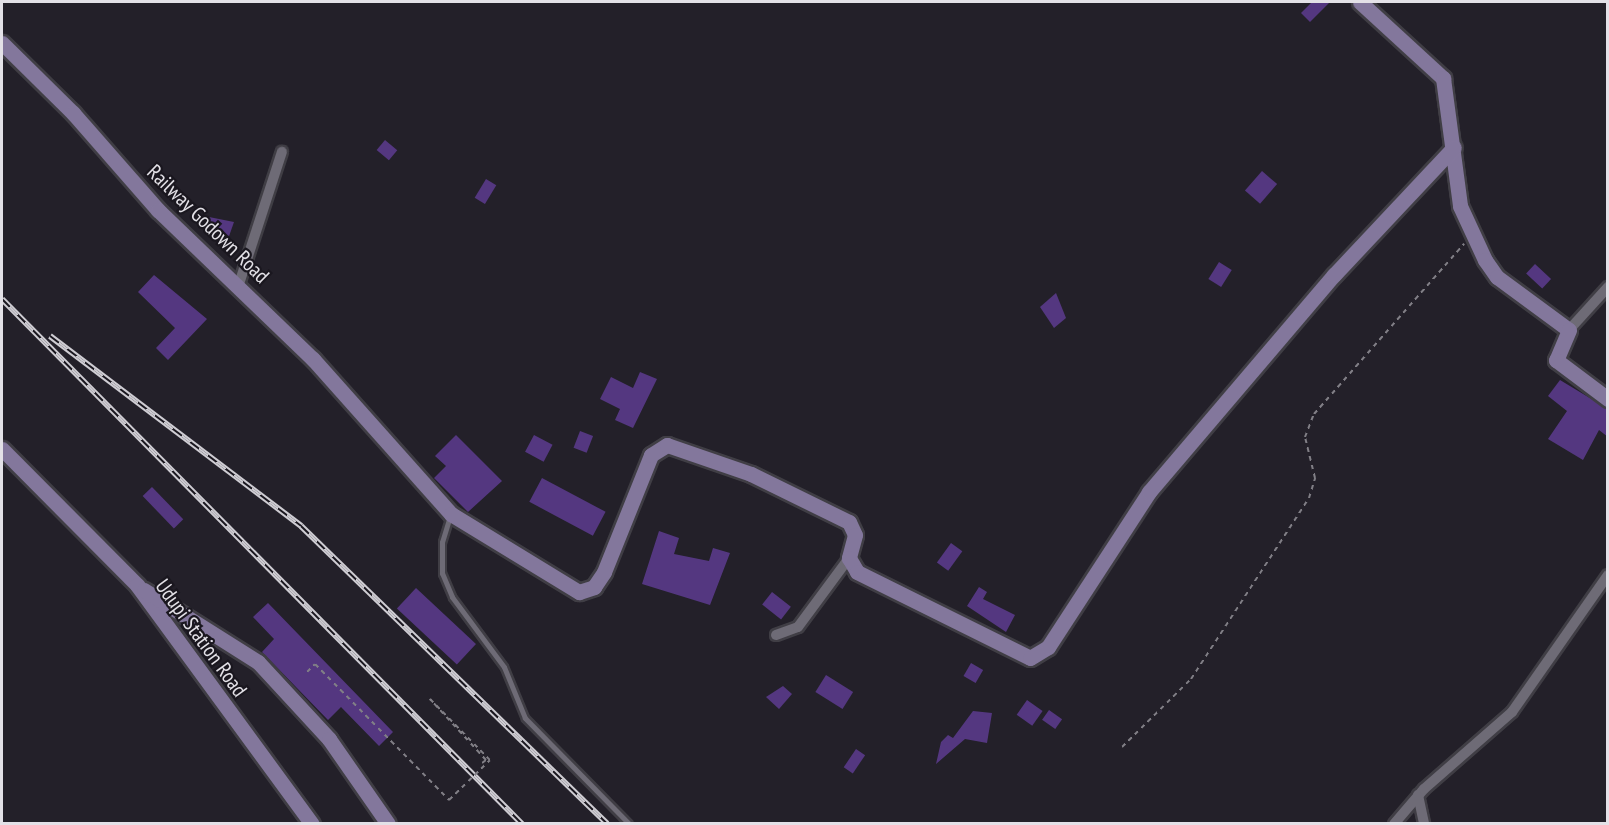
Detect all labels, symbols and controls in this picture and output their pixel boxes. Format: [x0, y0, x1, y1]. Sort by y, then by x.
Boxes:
street label: Railway Godown Road [142, 159, 274, 289]
street label: Udupi Station Road [150, 574, 252, 702]

